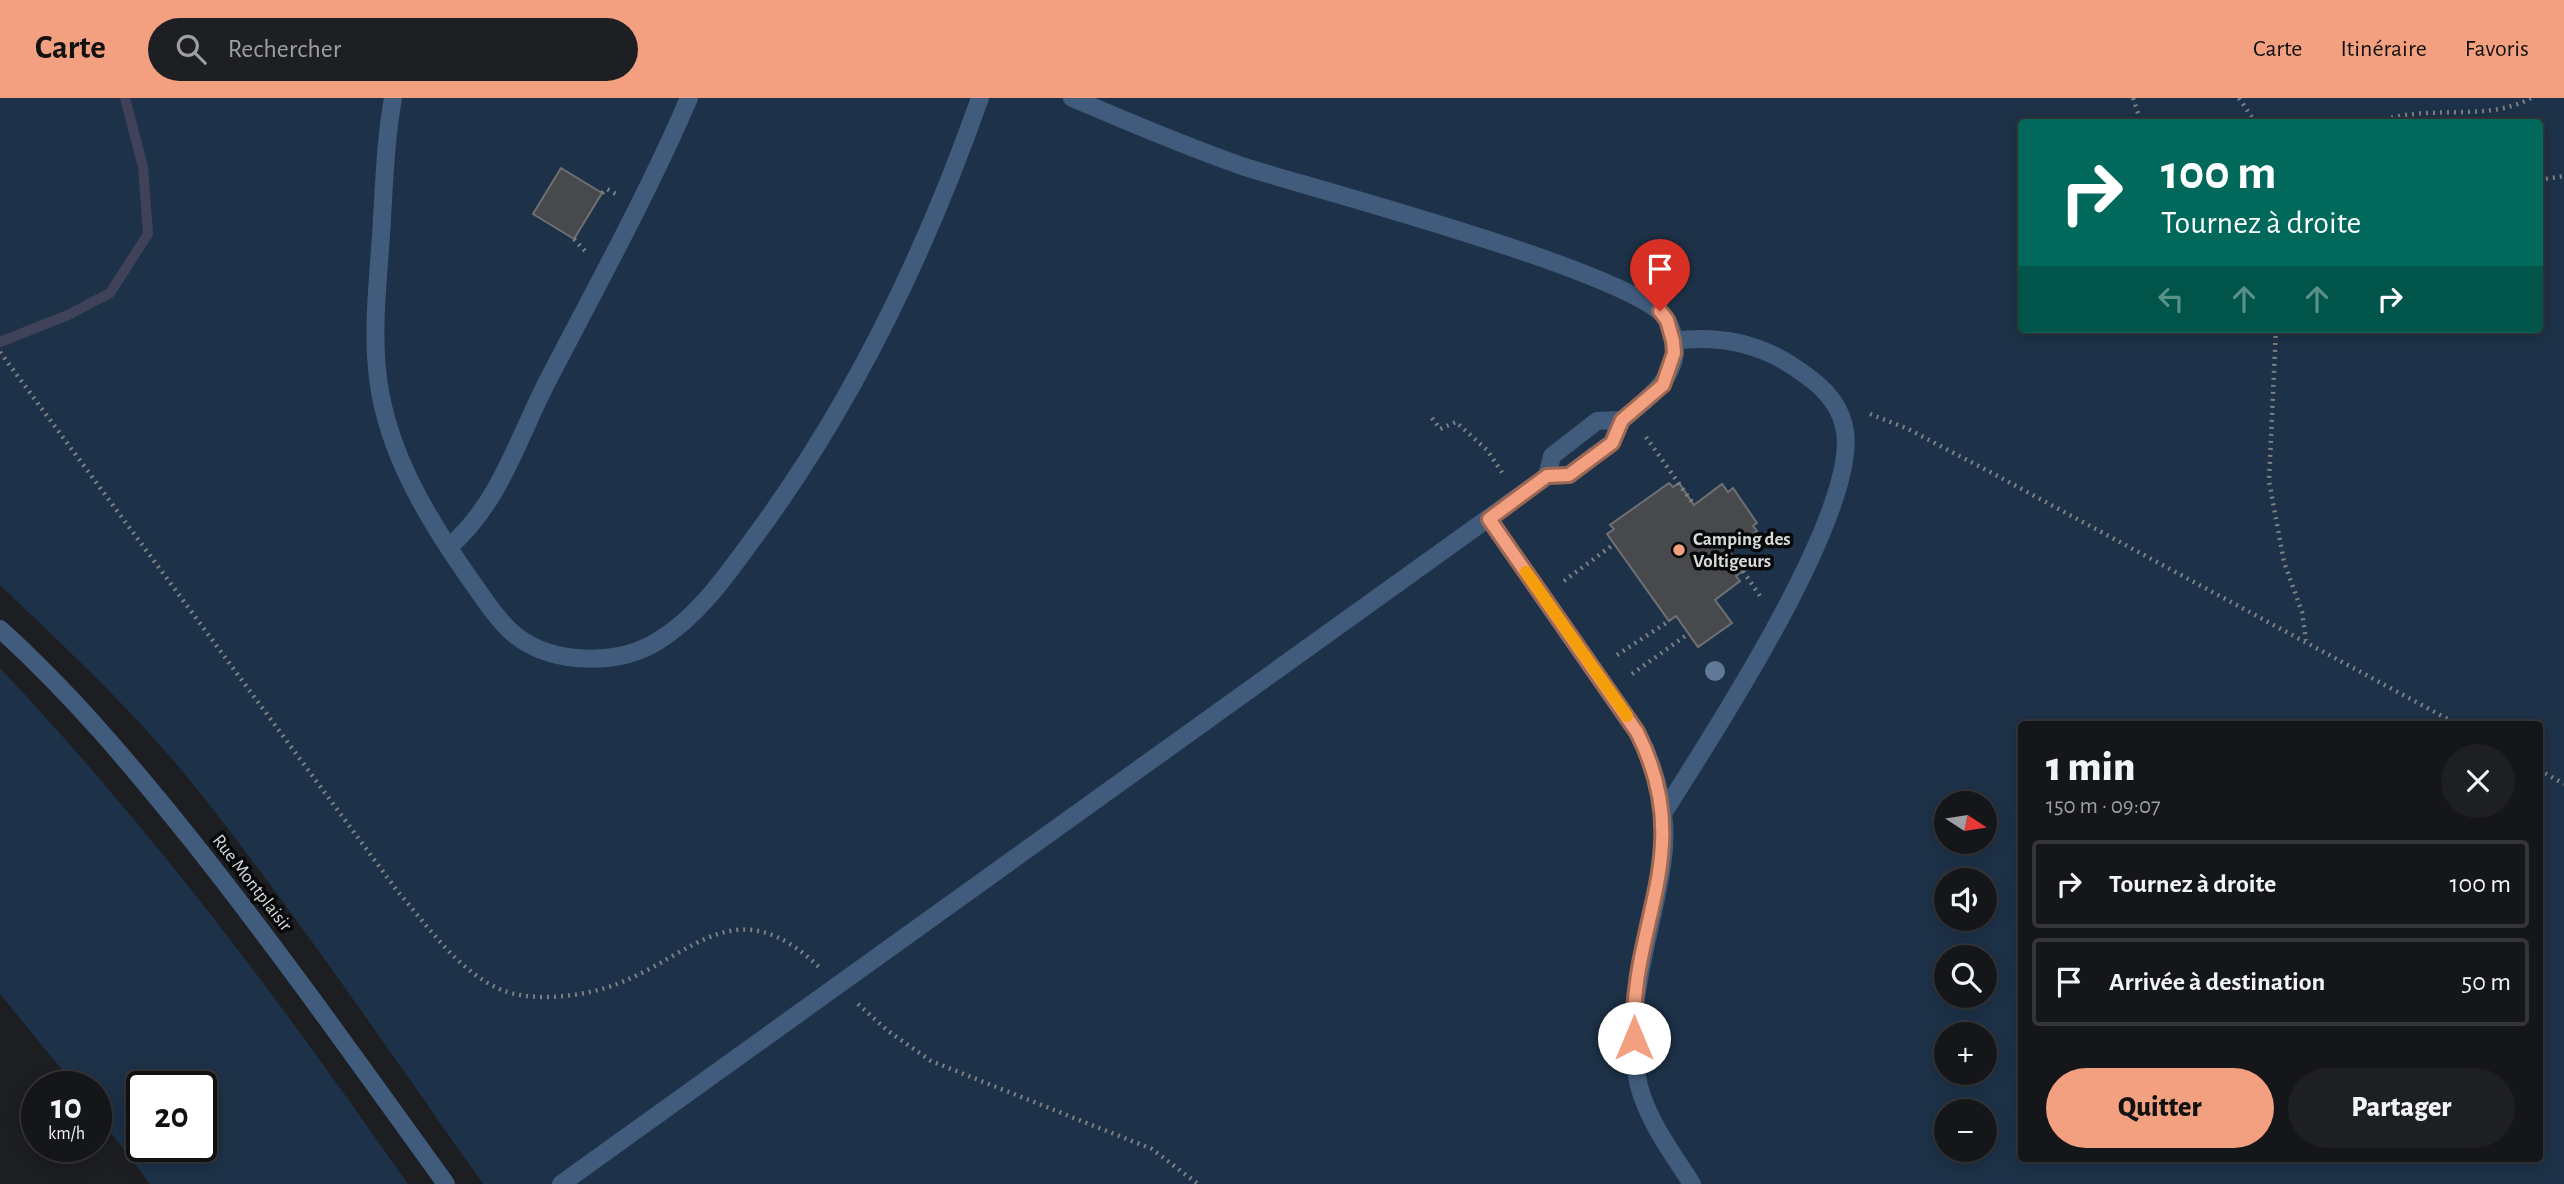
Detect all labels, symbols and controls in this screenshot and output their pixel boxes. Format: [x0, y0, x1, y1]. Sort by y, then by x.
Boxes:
search box [148, 18, 638, 81]
icon: search [172, 30, 210, 68]
text: Carte [35, 32, 106, 65]
text: Rechercher [228, 36, 341, 62]
text: Carte [2253, 37, 2302, 61]
text: Itinéraire [2340, 37, 2427, 61]
text: Favoris [2465, 37, 2529, 61]
icon: right [2046, 147, 2137, 238]
text: 100 m [2161, 149, 2277, 198]
text: Tournez à droite [2161, 207, 2361, 239]
pin [1630, 239, 1690, 311]
icon: arrive [1641, 250, 1679, 288]
icon: left [2152, 280, 2190, 318]
icon: ahead [2225, 280, 2263, 318]
icon: ahead [2298, 280, 2336, 318]
icon: right [2371, 280, 2409, 318]
place label: Camping des Voltigeurs [1693, 530, 1791, 571]
marker: Camping des Voltigeurs [1671, 542, 1687, 558]
button: close [2441, 744, 2515, 818]
text: 1 min [2046, 746, 2135, 788]
north arrow [1934, 791, 1997, 854]
map controls [1934, 791, 1997, 1162]
text: 150 m · 09:07 [2046, 795, 2161, 818]
street label: Rue Montplaisir [209, 831, 295, 935]
icon: right [2050, 865, 2088, 903]
button: sound [1934, 868, 1997, 931]
text: Tournez à droite [2109, 871, 2276, 897]
text: 100 m [2450, 871, 2511, 897]
button: search [1934, 945, 1997, 1008]
icon: arrive [2050, 963, 2088, 1001]
text: Arrivée à destination [2109, 969, 2325, 995]
text: 50 m [2461, 969, 2511, 995]
position arrow [1597, 1001, 1671, 1075]
button: + [1934, 1022, 1997, 1085]
button: Quitter [2046, 1068, 2274, 1148]
button: Partager [2288, 1068, 2515, 1148]
speed limit sign: 20 [126, 1071, 217, 1162]
text: 10 [51, 1090, 82, 1125]
button: − [1934, 1099, 1997, 1162]
text: km/h [48, 1125, 85, 1143]

